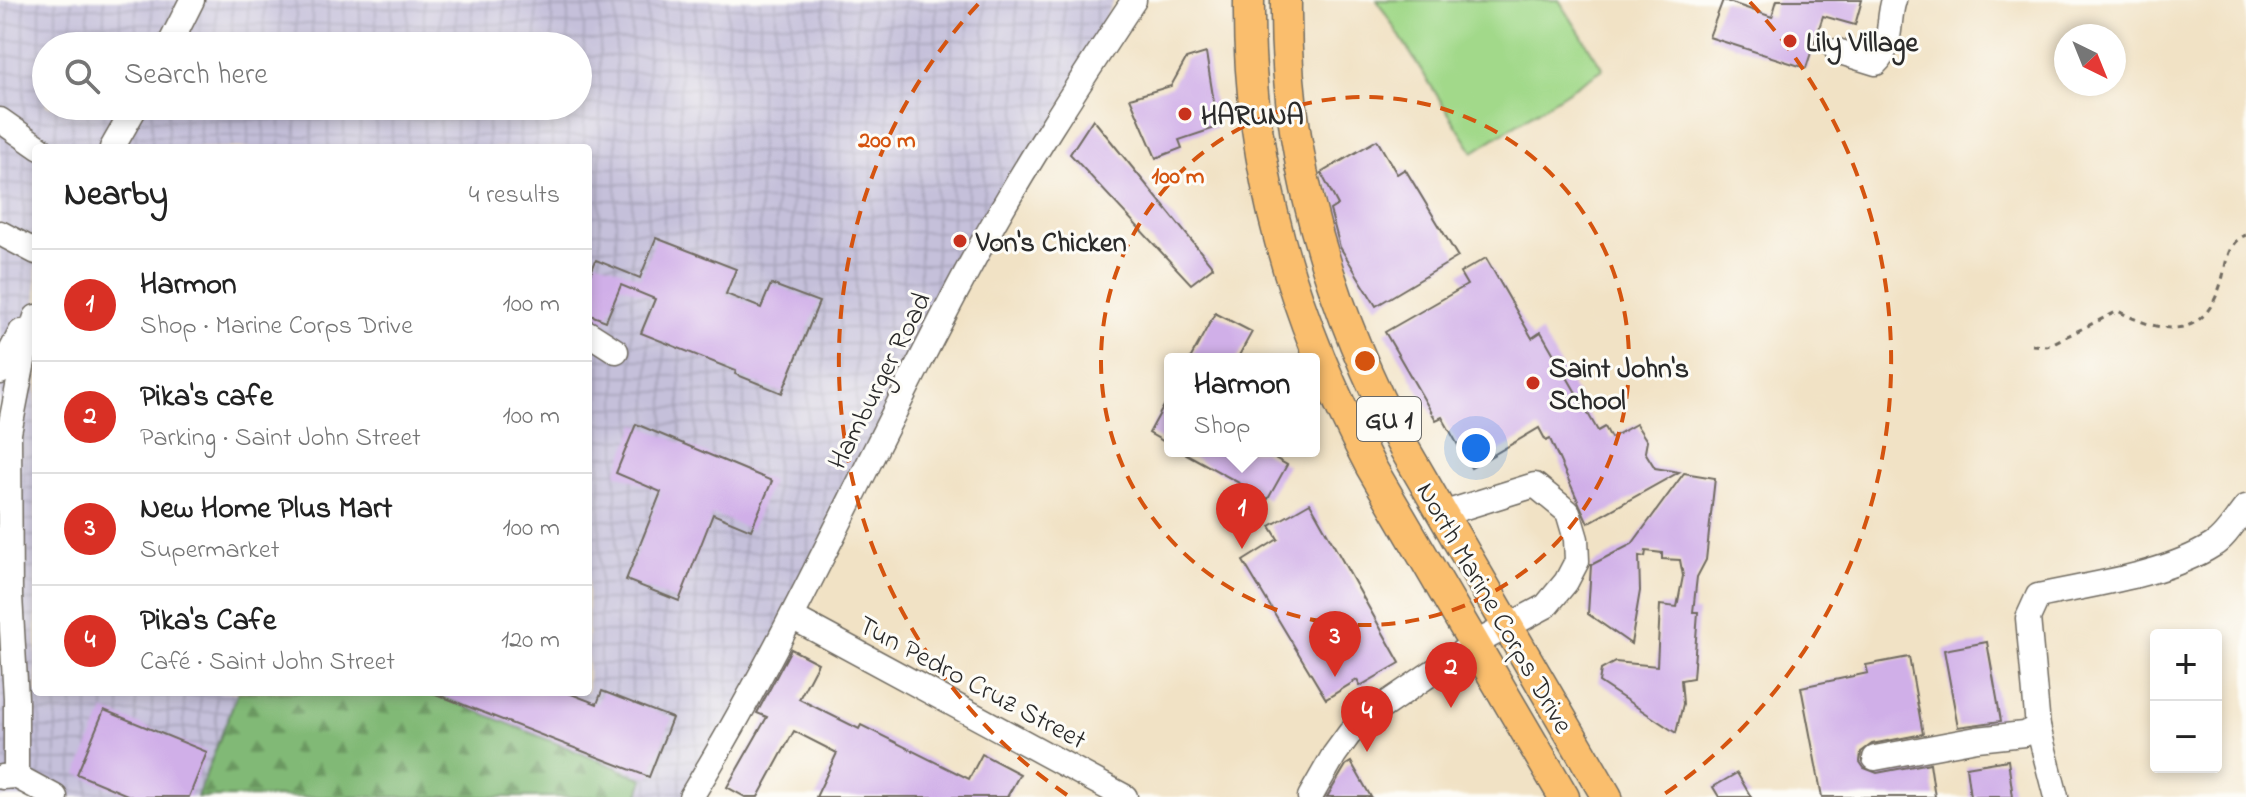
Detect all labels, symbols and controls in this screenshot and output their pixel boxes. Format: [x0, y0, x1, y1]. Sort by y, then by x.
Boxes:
place label: Lily Village [1806, 24, 1919, 66]
north arrow [2054, 24, 2126, 96]
search box [32, 32, 592, 120]
marker: Lily Village [1781, 32, 1799, 50]
icon: search [60, 54, 104, 98]
text: Search here [124, 54, 268, 98]
place label: HARUNA [1201, 97, 1304, 138]
marker: HARUNA [1176, 105, 1194, 123]
text: 200 m [857, 124, 916, 159]
text: 100 m [1152, 160, 1205, 195]
text: Nearby [64, 171, 168, 221]
text: 4 results [469, 177, 560, 215]
place label: Von's Chicken [975, 224, 1127, 265]
marker: Von's Chicken [951, 232, 969, 250]
text: Harmon [140, 264, 237, 308]
text: 1 [86, 286, 94, 324]
text: 100 m [503, 286, 560, 324]
street label: Hamburger Road [819, 286, 944, 477]
text: Shop · Marine Corps Drive [140, 308, 413, 346]
centre of rings [1351, 347, 1379, 375]
place label: Saint John's School [1549, 350, 1689, 423]
popup [1164, 353, 1320, 457]
text: Harmon [1194, 364, 1290, 408]
marker: Saint John's School [1524, 374, 1542, 392]
text: Pika's cafe [140, 376, 273, 420]
road number: GU 1 [1357, 397, 1421, 441]
text: 2 [84, 398, 96, 436]
text: 100 m [503, 398, 560, 436]
text: Shop [1194, 408, 1250, 446]
text: Parking · Saint John Street [140, 420, 421, 458]
your location [1456, 428, 1496, 468]
street label: North Marine Corps Drive [1404, 475, 1582, 743]
pin: 1 [1216, 483, 1268, 549]
text: New Home Plus Mart [140, 488, 392, 532]
text: 3 [85, 510, 95, 548]
text: 100 m [503, 510, 560, 548]
text: Supermarket [140, 532, 279, 570]
text: Pika's Cafe [140, 600, 276, 644]
street label: Tun Pedro Cruz Street [850, 606, 1093, 762]
pin: 3 [1309, 611, 1361, 677]
text: 4 [85, 622, 95, 660]
text: 120 m [501, 622, 560, 660]
map controls [2150, 629, 2222, 773]
button: + [2150, 629, 2222, 701]
pin: 2 [1425, 642, 1477, 708]
text: Café · Saint John Street [140, 644, 395, 682]
pin: 4 [1341, 686, 1393, 752]
button: − [2150, 701, 2222, 773]

